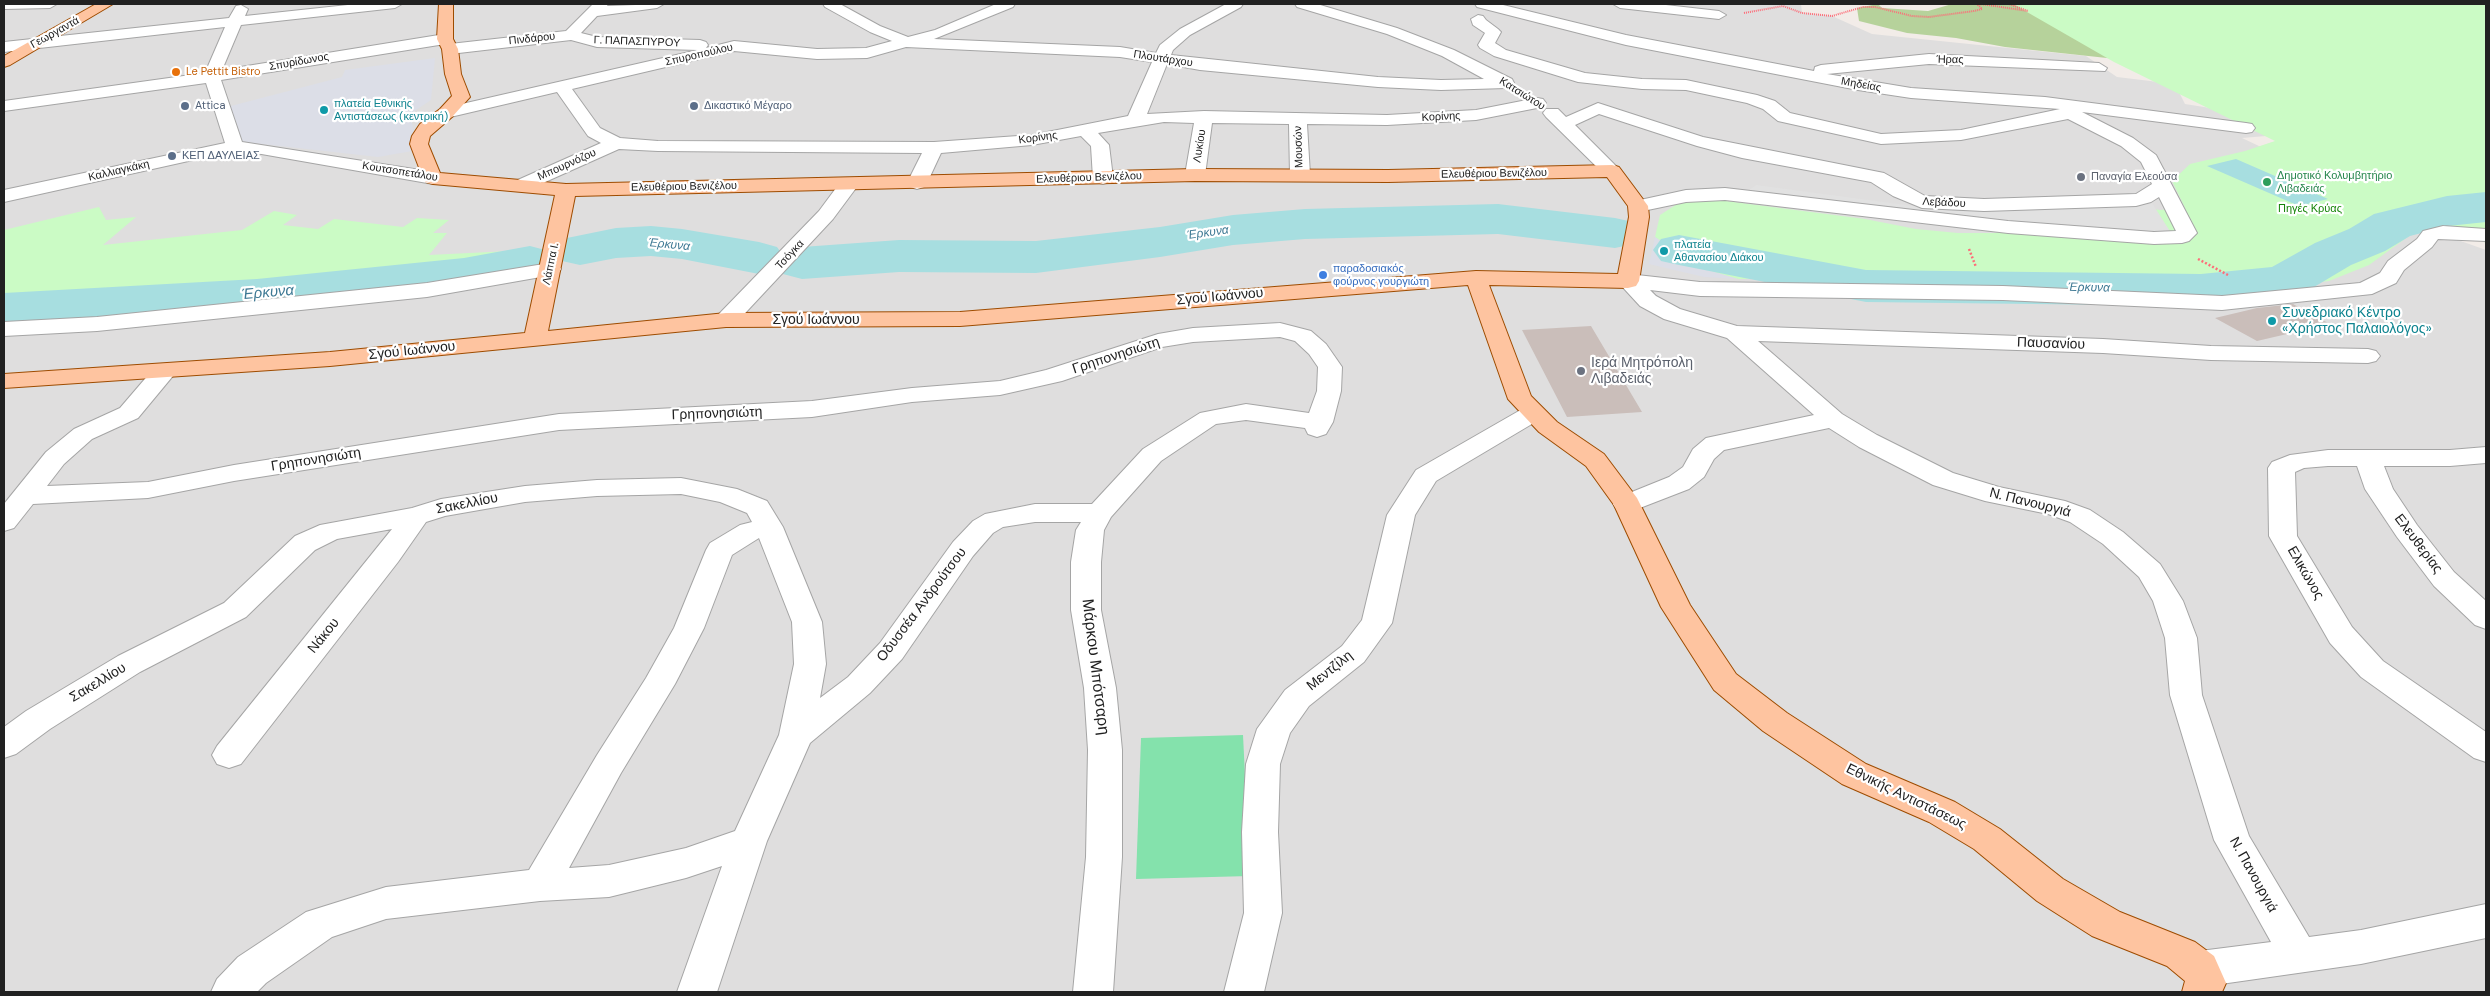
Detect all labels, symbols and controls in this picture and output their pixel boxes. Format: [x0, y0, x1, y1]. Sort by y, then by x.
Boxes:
street label: Γεωργαντά [28, 14, 82, 52]
street label: Πινδάρου [508, 30, 556, 48]
street label: Γ. ΠΑΠΑΣΠΥΡΟΥ [593, 34, 681, 50]
street label: Σπυροπούλου [664, 41, 734, 69]
street label: Πλουτάρχου [1132, 48, 1194, 70]
street label: Σπυρίδωνος [268, 50, 330, 74]
street label: Ήρας [1936, 53, 1964, 67]
place label: Le Pettit Bistro [186, 65, 261, 79]
marker: Le Pettit Bistro [170, 66, 182, 78]
street label: Κατσιώτου [1497, 75, 1547, 113]
street label: Μηδείας [1840, 75, 1882, 95]
place label: πλατεία Εθνικής Αντιστάσεως (κεντρική) [334, 97, 448, 123]
place label: Attica [195, 99, 225, 113]
place label: Δικαστικό Μέγαρο [704, 99, 792, 113]
marker: Attica [179, 100, 191, 112]
marker: Δικαστικό Μέγαρο [688, 100, 700, 112]
marker: πλατεία Εθνικής Αντιστάσεως (κεντρική) [318, 104, 330, 116]
street label: Κορίνης [1421, 109, 1461, 125]
street label: Μουσών [1292, 126, 1306, 168]
street label: Λυκίου [1191, 128, 1209, 164]
street label: Κορίνης [1018, 129, 1058, 147]
street label: Μπουρνόζου [536, 146, 598, 184]
place label: ΚΕΠ ΔΑΥΛΕΙΑΣ [182, 149, 260, 163]
marker: ΚΕΠ ΔΑΥΛΕΙΑΣ [166, 150, 178, 162]
street label: Καλλιαγκάκη [87, 158, 151, 184]
street label: Κουτσοπετάλου [361, 160, 439, 184]
street label: Ελευθέριου Βενιζέλου [1441, 166, 1547, 182]
place label: Δημοτικό Κολυμβητήριο Λιβαδειάς [2277, 169, 2392, 195]
street label: Ελευθέριου Βενιζέλου [1036, 170, 1142, 186]
place label: Παναγία Ελεούσα [2091, 170, 2177, 184]
marker: Παναγία Ελεούσα [2075, 171, 2087, 183]
marker: Δημοτικό Κολυμβητήριο Λιβαδειάς [2261, 176, 2273, 188]
street label: Ελευθέριου Βενιζέλου [631, 179, 737, 195]
street label: Λεβάδου [1922, 195, 1966, 211]
park label: Πηγές Κρύας [2278, 202, 2342, 216]
water label: Έρκυνα [1186, 223, 1230, 243]
water label: Έρκυνα [647, 236, 691, 254]
street label: Τσόγκα [773, 237, 807, 273]
place label: πλατεία Αθανασίου Διάκου [1674, 238, 1764, 264]
street label: Λάππα Ι. [540, 242, 562, 286]
marker: πλατεία Αθανασίου Διάκου [1658, 245, 1670, 257]
place label: παραδοσιακός φούρνος γουργιώτη [1333, 262, 1429, 288]
marker: παραδοσιακός φούρνος γουργιώτη [1317, 269, 1329, 281]
water label: Έρκυνα [2068, 280, 2110, 296]
water label: Έρκυνα [241, 282, 295, 304]
street label: Σγού Ιωάννου [1176, 285, 1264, 309]
place label: Συνεδριακό Κέντρο «Χρήστος Παλαιολόγος» [2282, 305, 2432, 338]
street label: Σγού Ιωάννου [772, 312, 860, 328]
marker: Συνεδριακό Κέντρο «Χρήστος Παλαιολόγος» [2266, 315, 2278, 327]
street label: Γρηπονησιώτη [1070, 334, 1162, 378]
street label: Παυσανίου [2017, 334, 2085, 354]
street label: Σγού Ιωάννου [368, 338, 456, 364]
place label: Ιερά Μητρόπολη Λιβαδειάς [1591, 355, 1693, 388]
marker: Ιερά Μητρόπολη Λιβαδειάς [1575, 365, 1587, 377]
street label: Γρηπονησιώτη [671, 404, 763, 424]
street label: Γρηπονησιώτη [270, 445, 362, 475]
street label: Ν. Πανουργιά [1987, 485, 2073, 521]
street label: Σακελλίου [435, 490, 499, 518]
street label: Ελευθερίας [2390, 511, 2446, 577]
street label: Ελικώνος [2283, 543, 2327, 603]
street label: Οδυσσέα Ανδρούτσου [874, 545, 970, 665]
street label: Μάρκου Μπότσαρη [1077, 598, 1113, 736]
street label: Νάκου [305, 615, 343, 657]
street label: Μεντζίλη [1304, 647, 1356, 695]
street label: Σακελλίου [67, 660, 129, 706]
street label: Εθνικής Αντιστάσεως [1843, 761, 1969, 833]
street label: Ν. Πανουργιά [2225, 834, 2281, 916]

